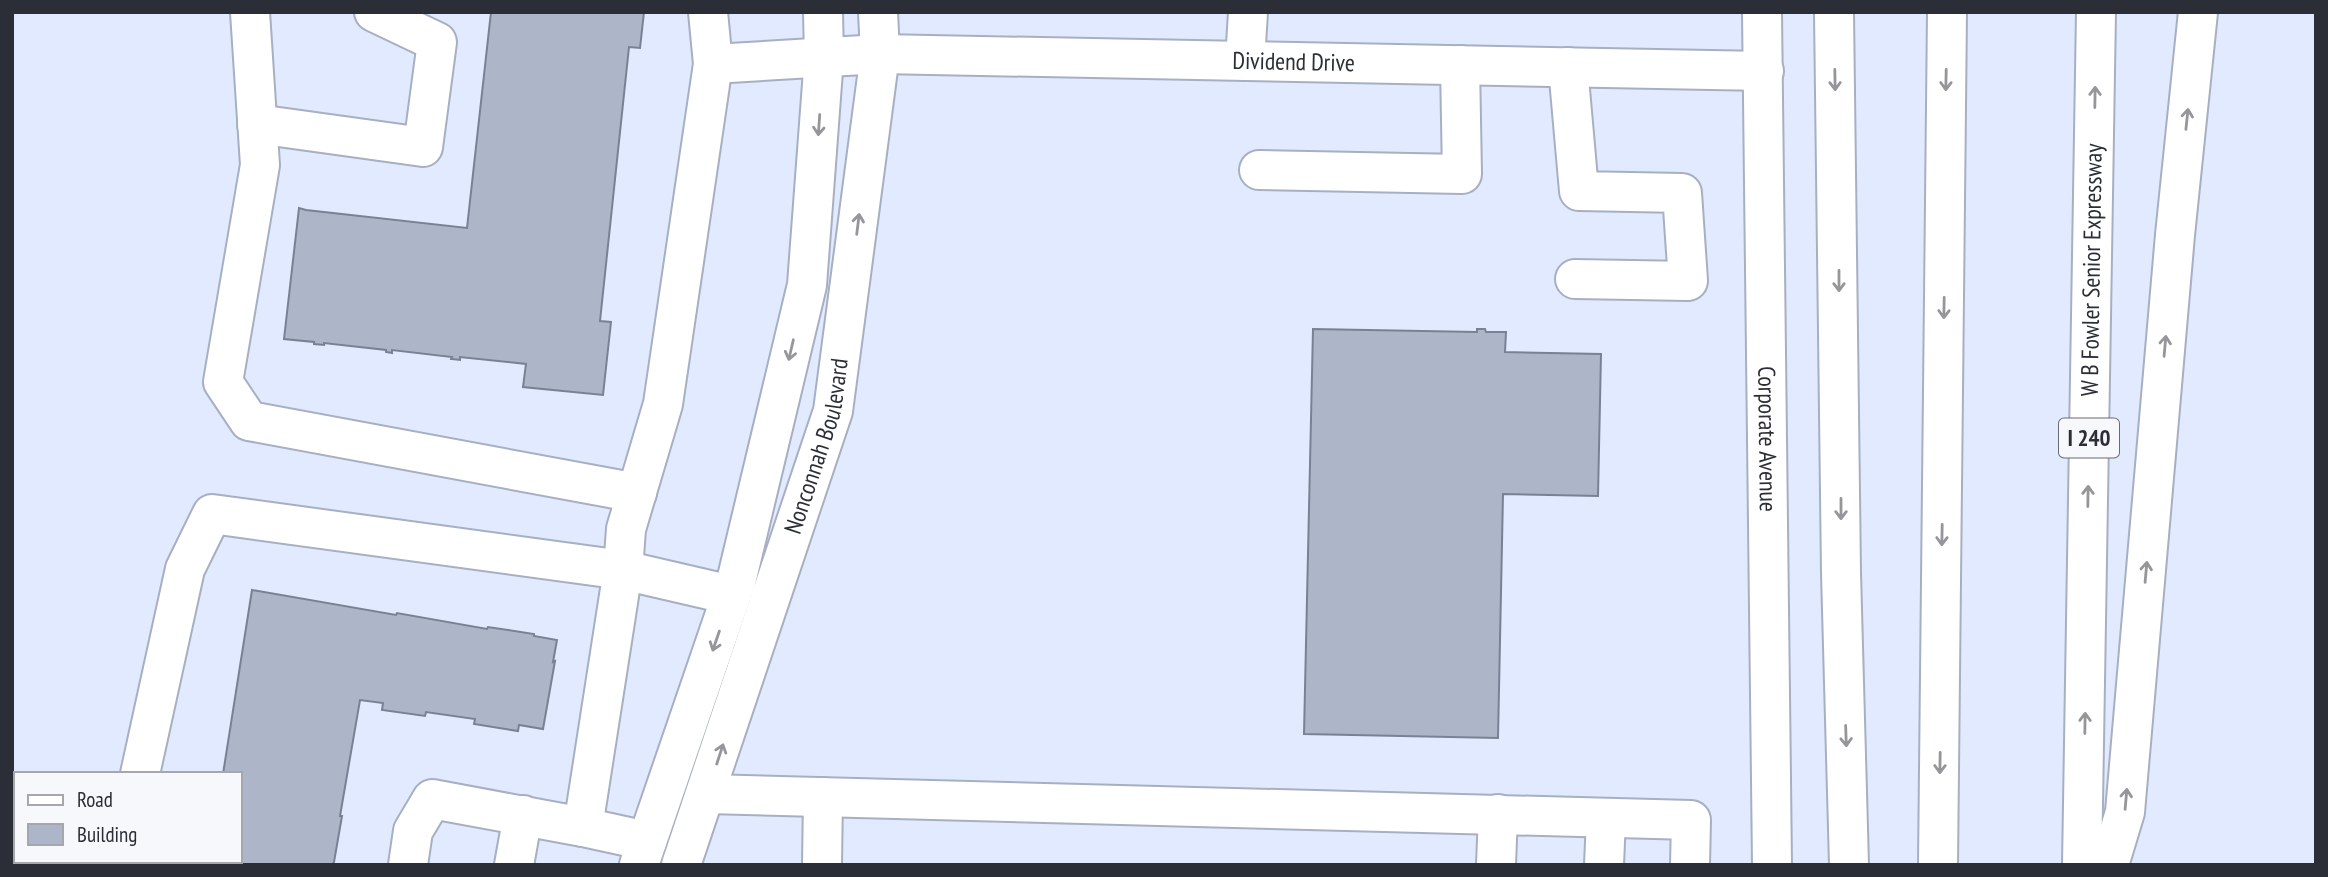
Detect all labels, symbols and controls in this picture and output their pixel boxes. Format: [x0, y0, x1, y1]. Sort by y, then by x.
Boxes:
street label: Dividend Drive [1232, 45, 1355, 78]
one-way arrow [1829, 69, 1842, 92]
one-way arrow [1940, 69, 1953, 92]
one-way arrow [2088, 85, 2101, 108]
one-way arrow [2181, 108, 2194, 131]
one-way arrow [812, 113, 825, 136]
street label: W B Fowler Senior Expressway [2074, 143, 2109, 397]
one-way arrow [851, 213, 864, 236]
one-way arrow [1832, 269, 1846, 292]
one-way arrow [1938, 296, 1951, 319]
one-way arrow [2159, 335, 2172, 357]
one-way arrow [784, 338, 798, 361]
street label: Nonconnah Boulevard [777, 356, 855, 538]
street label: Corporate Avenue [1751, 366, 1784, 512]
road number: I 240 [2059, 418, 2119, 458]
one-way arrow [2081, 484, 2095, 507]
one-way arrow [1834, 497, 1847, 520]
one-way arrow [1936, 524, 1949, 547]
one-way arrow [2140, 561, 2153, 584]
one-way arrow [709, 630, 722, 652]
one-way arrow [2078, 712, 2091, 735]
one-way arrow [1839, 724, 1852, 747]
one-way arrow [714, 743, 727, 765]
one-way arrow [1933, 751, 1947, 774]
legend [14, 772, 242, 863]
text: Road [77, 786, 113, 813]
one-way arrow [2120, 788, 2133, 811]
text: Building [77, 821, 137, 848]

